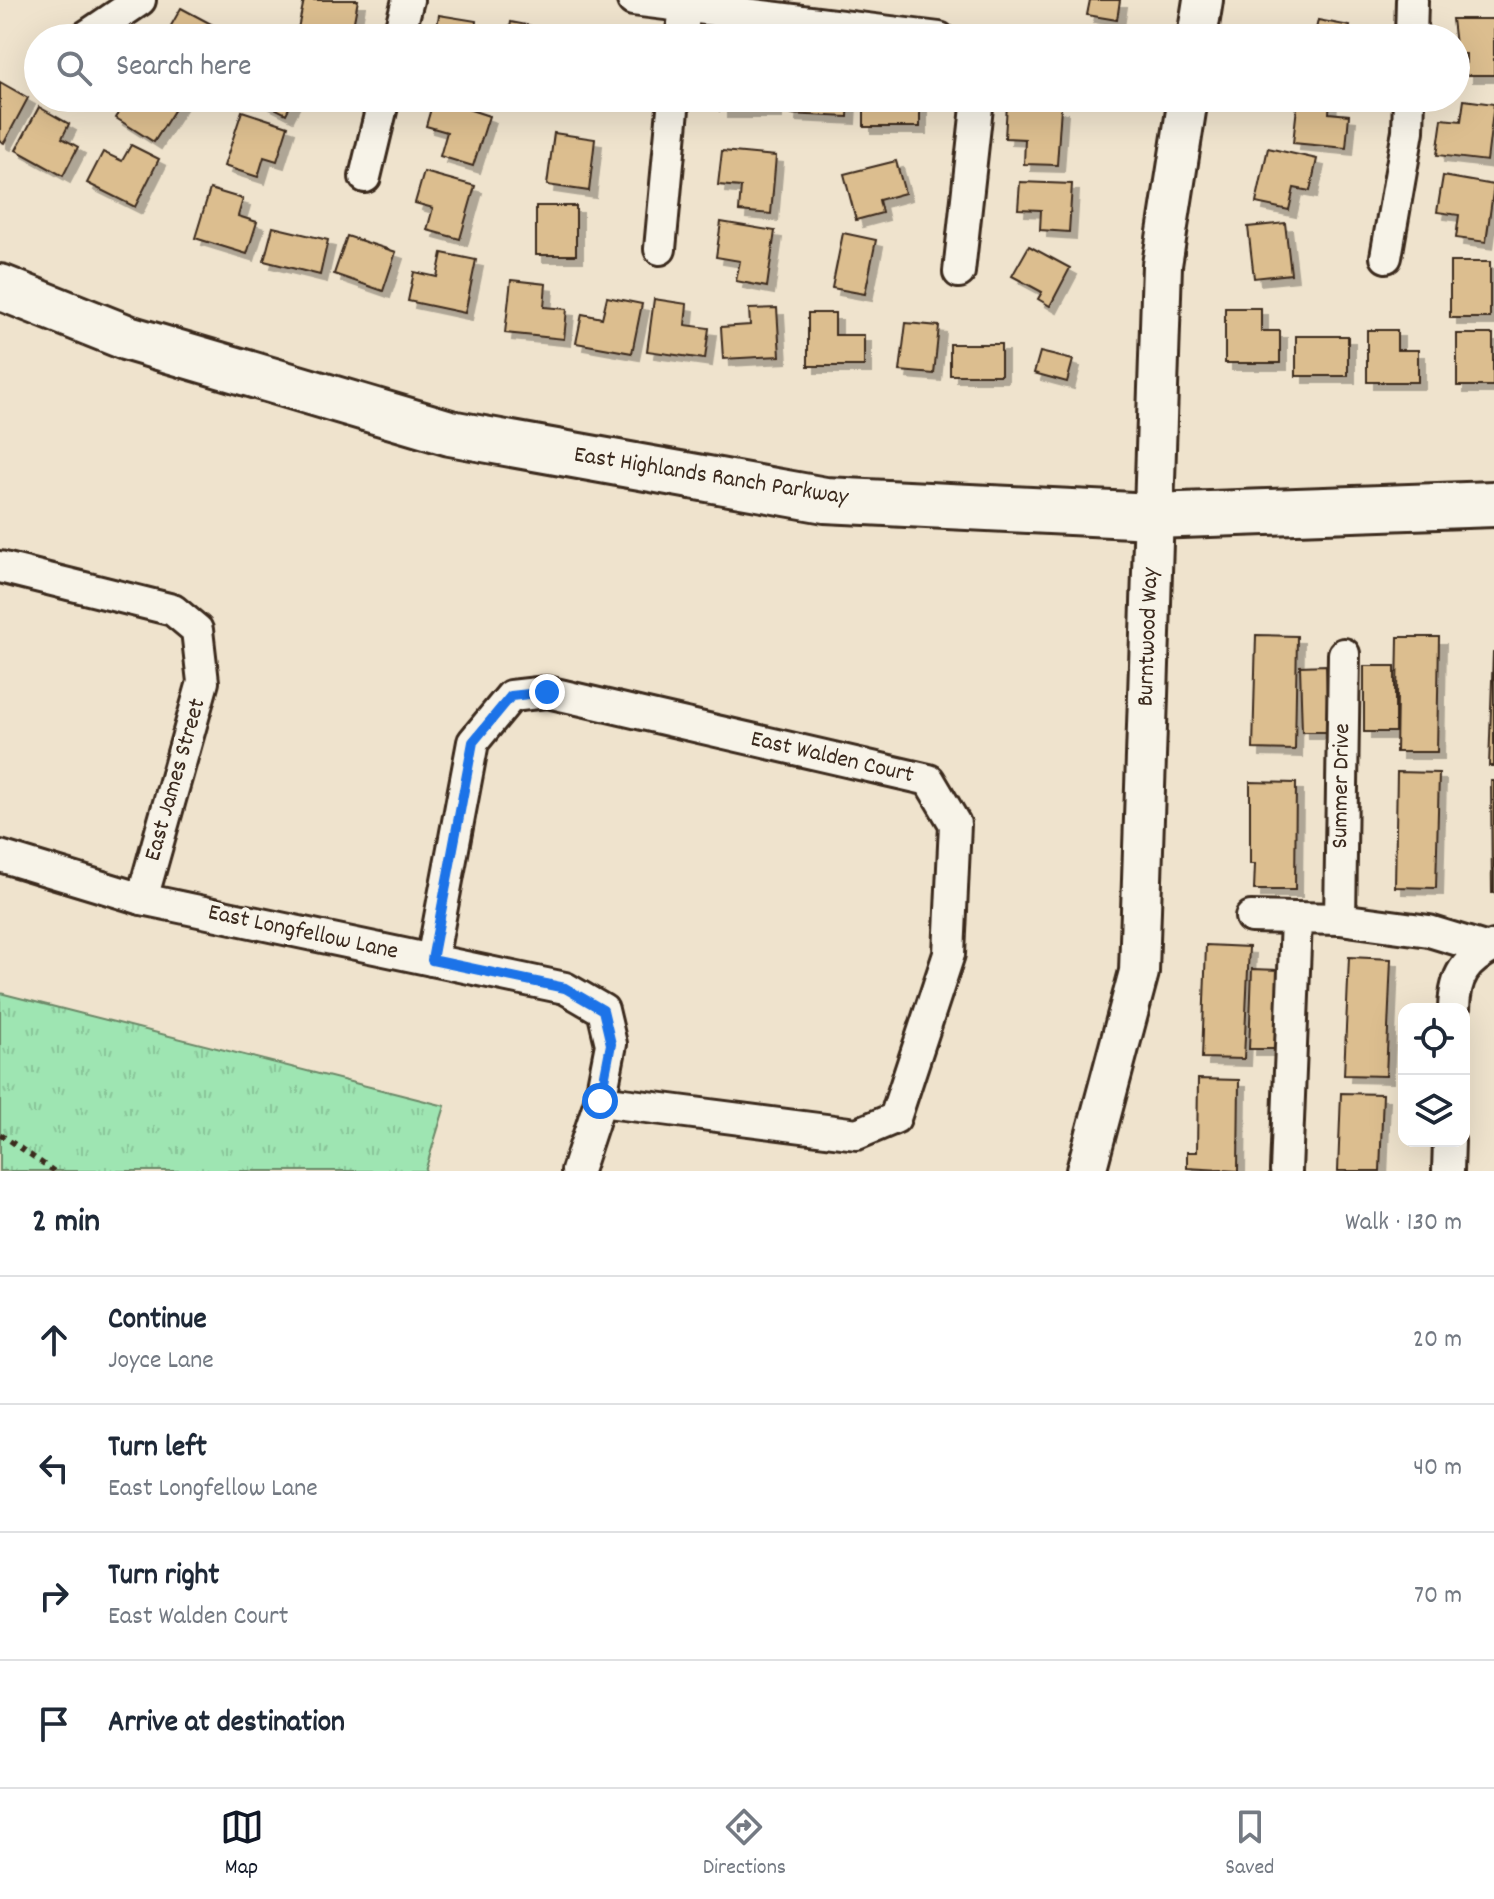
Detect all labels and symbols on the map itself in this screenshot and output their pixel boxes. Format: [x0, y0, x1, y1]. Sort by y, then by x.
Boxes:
street label: East Highlands Ranch Parkway [571, 439, 852, 516]
street label: Burntwood Way [1130, 566, 1168, 707]
route end [529, 674, 565, 710]
street label: East James Street [137, 695, 215, 865]
street label: East Walden Court [747, 723, 917, 793]
street label: Summer Drive [1324, 723, 1360, 849]
street label: East Longfellow Lane [205, 896, 401, 970]
route start [582, 1083, 618, 1119]

